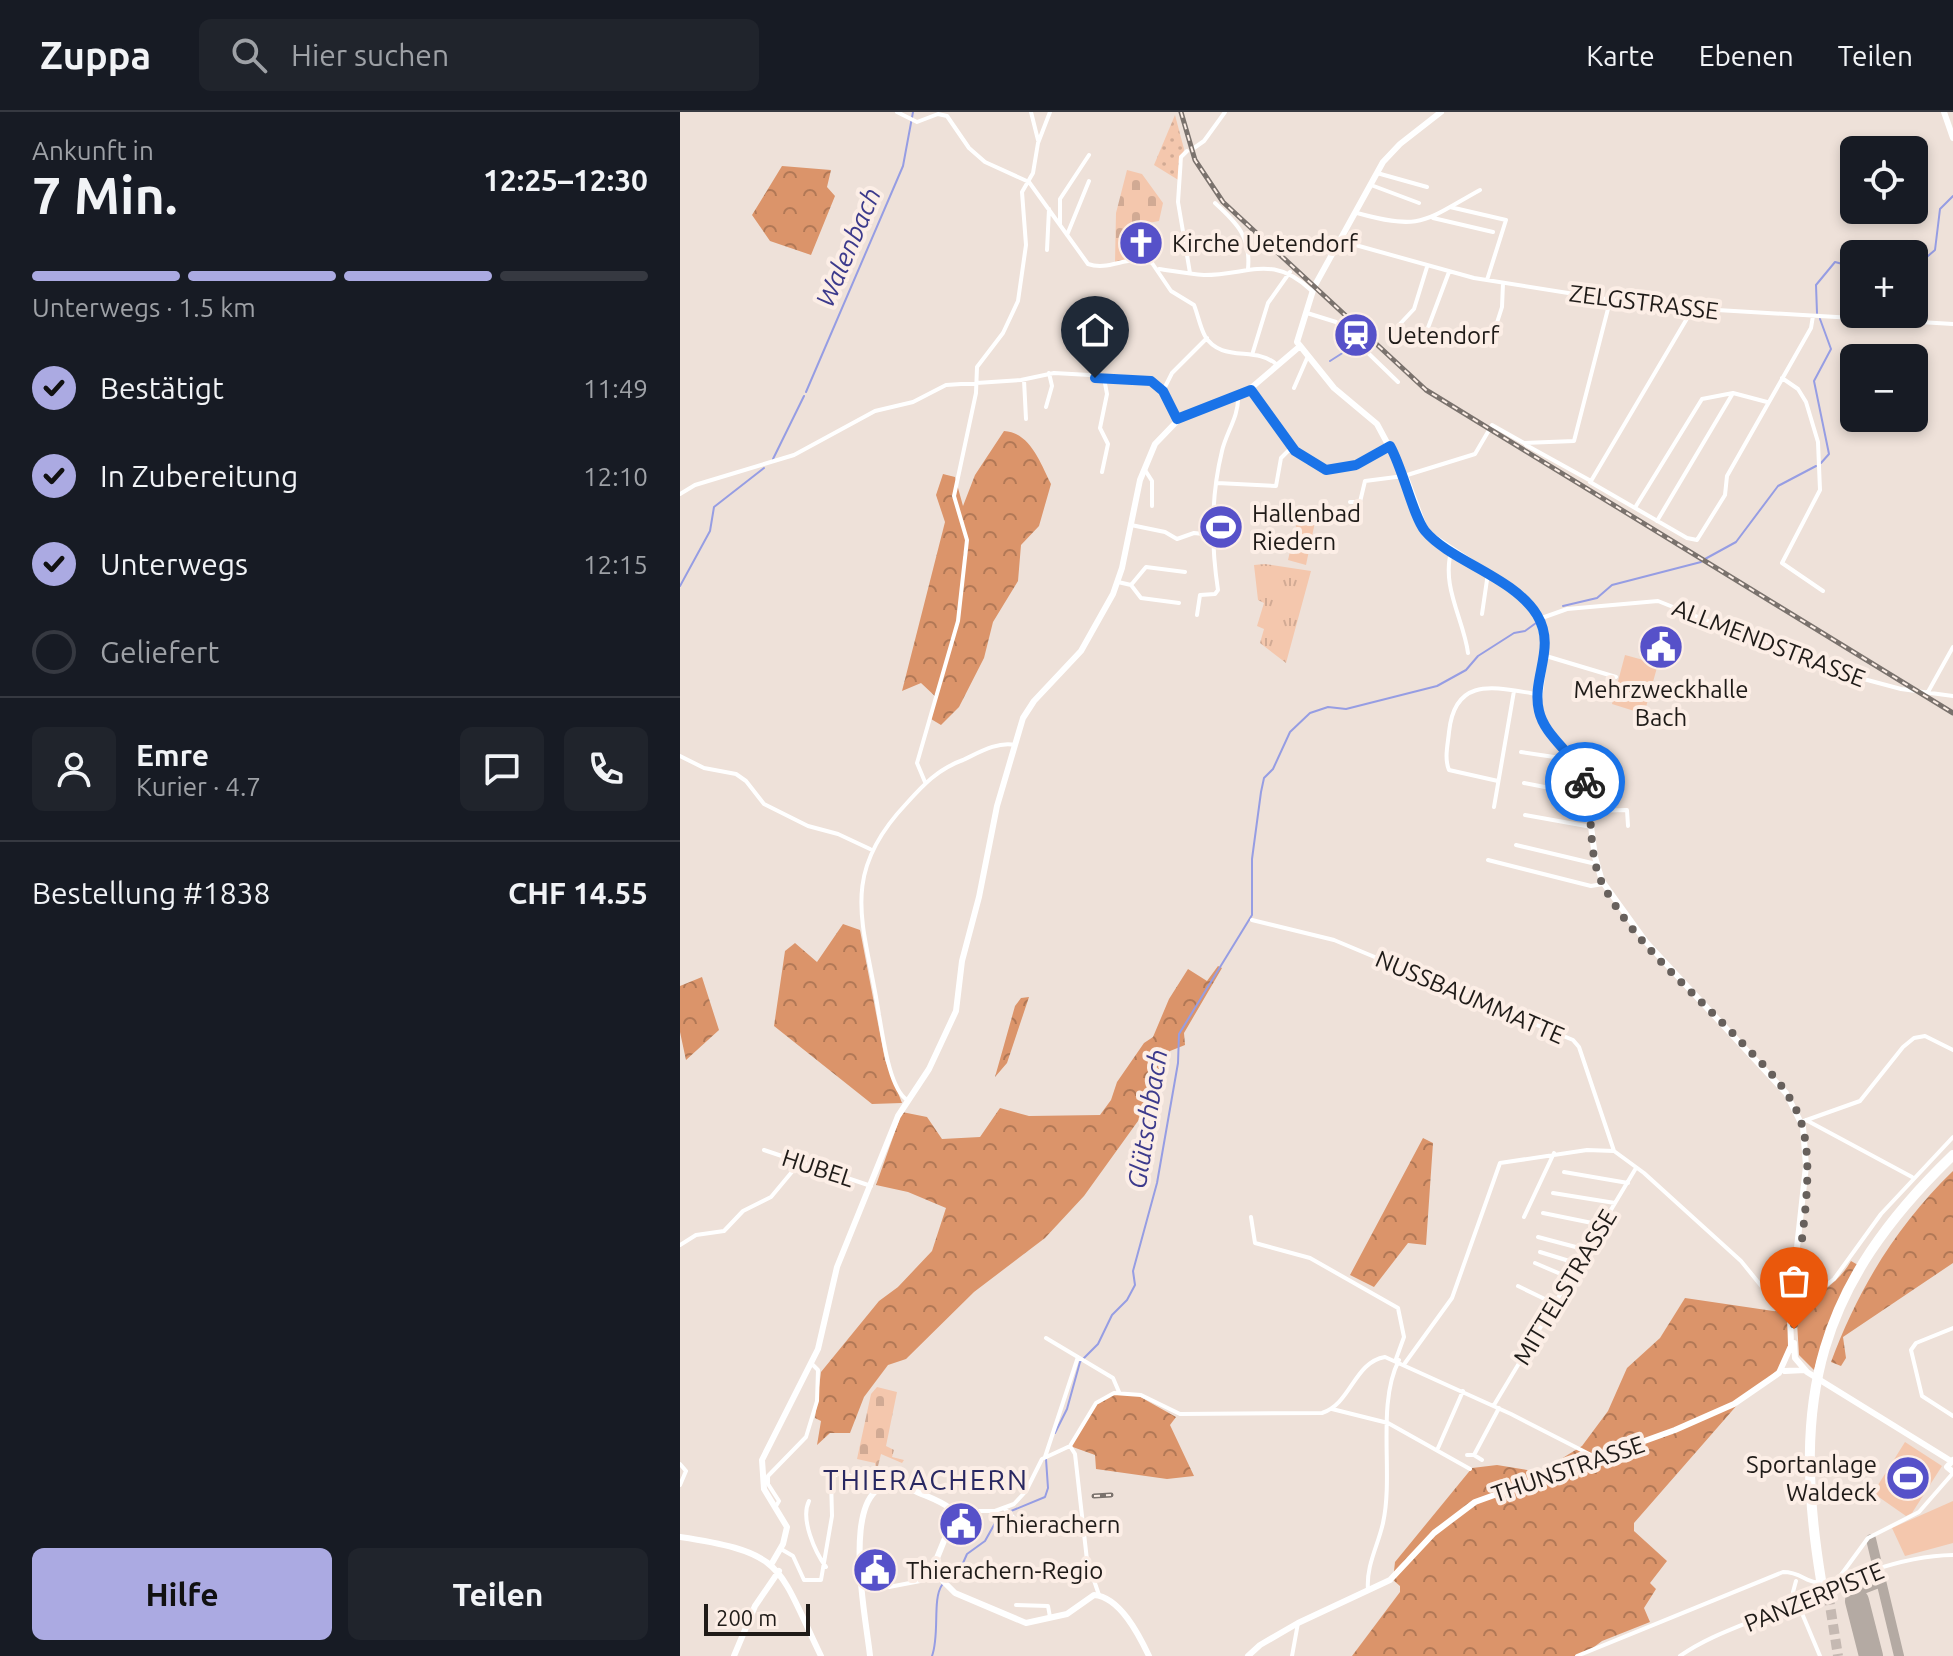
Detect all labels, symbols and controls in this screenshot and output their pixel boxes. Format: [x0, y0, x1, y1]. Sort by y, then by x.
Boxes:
search box [199, 19, 759, 91]
icon: search [227, 33, 271, 77]
text: Zuppa [40, 34, 151, 76]
text: Hier suchen [291, 38, 449, 72]
text: Karte [1586, 40, 1655, 71]
text: Ebenen [1699, 40, 1794, 71]
text: Teilen [1838, 40, 1913, 71]
text: Ankunft in [32, 136, 154, 165]
map controls [1840, 136, 1928, 432]
button: locate [1840, 136, 1928, 224]
text: 12:25–12:30 [483, 163, 648, 197]
text: 7 Min. [32, 166, 178, 224]
water label: Walenbach [810, 183, 886, 311]
church icon: Kirche Uetendorf [1117, 219, 1165, 267]
place label: Kirche Uetendorf [1172, 230, 1359, 257]
button: + [1840, 240, 1928, 328]
street label: ZELGSTRASSE [1568, 279, 1720, 325]
text: Unterwegs · 1.5 km [32, 293, 256, 322]
pin [1061, 296, 1129, 378]
icon: home [1073, 308, 1117, 352]
station icon: Uetendorf [1332, 311, 1380, 359]
place label: Uetendorf [1387, 322, 1500, 349]
button: − [1840, 344, 1928, 432]
icon: check [32, 366, 76, 410]
text: Bestätigt [100, 371, 224, 405]
text: 11:49 [583, 374, 648, 403]
icon: check [32, 454, 76, 498]
text: In Zubereitung [100, 459, 298, 493]
text: 12:10 [583, 462, 648, 491]
place label: Hallenbad Riedern [1252, 500, 1361, 555]
sports icon: Hallenbad Riedern [1197, 503, 1245, 551]
icon: check [32, 542, 76, 586]
text: Unterwegs [100, 547, 248, 581]
text: 12:15 [583, 550, 648, 579]
street label: ALLMENDSTRASSE [1669, 594, 1869, 692]
public building icon: Mehrzweckhalle Bach [1637, 623, 1685, 671]
text: Geliefert [100, 635, 219, 669]
place label: Mehrzweckhalle Bach [1573, 676, 1749, 731]
button: person [32, 727, 116, 811]
button: chat [460, 727, 544, 811]
button: phone [564, 727, 648, 811]
text: Emre [136, 738, 209, 772]
courier [1545, 742, 1625, 822]
icon: bike [1563, 760, 1607, 804]
text: Kurier · 4.7 [136, 772, 261, 801]
text: Bestellung #1838 [32, 876, 270, 910]
text: CHF 14.55 [508, 876, 648, 910]
street label: NUSSBAUMMATTE [1371, 945, 1569, 1049]
water label: Glütschbach [1122, 1047, 1172, 1191]
street label: HUBEL [779, 1144, 857, 1192]
street label: MITTELSTRASSE [1508, 1204, 1622, 1370]
pin [1760, 1247, 1828, 1329]
icon: bag [1772, 1259, 1816, 1303]
street label: THUNSTRASSE [1488, 1430, 1648, 1508]
place label: Sportanlage Waldeck [1746, 1451, 1877, 1506]
sports icon: Sportanlage Waldeck [1884, 1454, 1932, 1502]
district label: THIERACHERN [823, 1464, 1029, 1495]
public building icon: Thierachern [937, 1500, 985, 1548]
place label: Thierachern [992, 1511, 1120, 1538]
public building icon: Thierachern-Regio [851, 1546, 899, 1594]
button: Hilfe [32, 1548, 332, 1640]
button: Teilen [348, 1548, 648, 1640]
place label: Thierachern-Regio [906, 1557, 1103, 1584]
street label: PANZERPISTE [1740, 1557, 1888, 1637]
scale bar [704, 1600, 810, 1636]
text: 200 m [716, 1605, 777, 1630]

